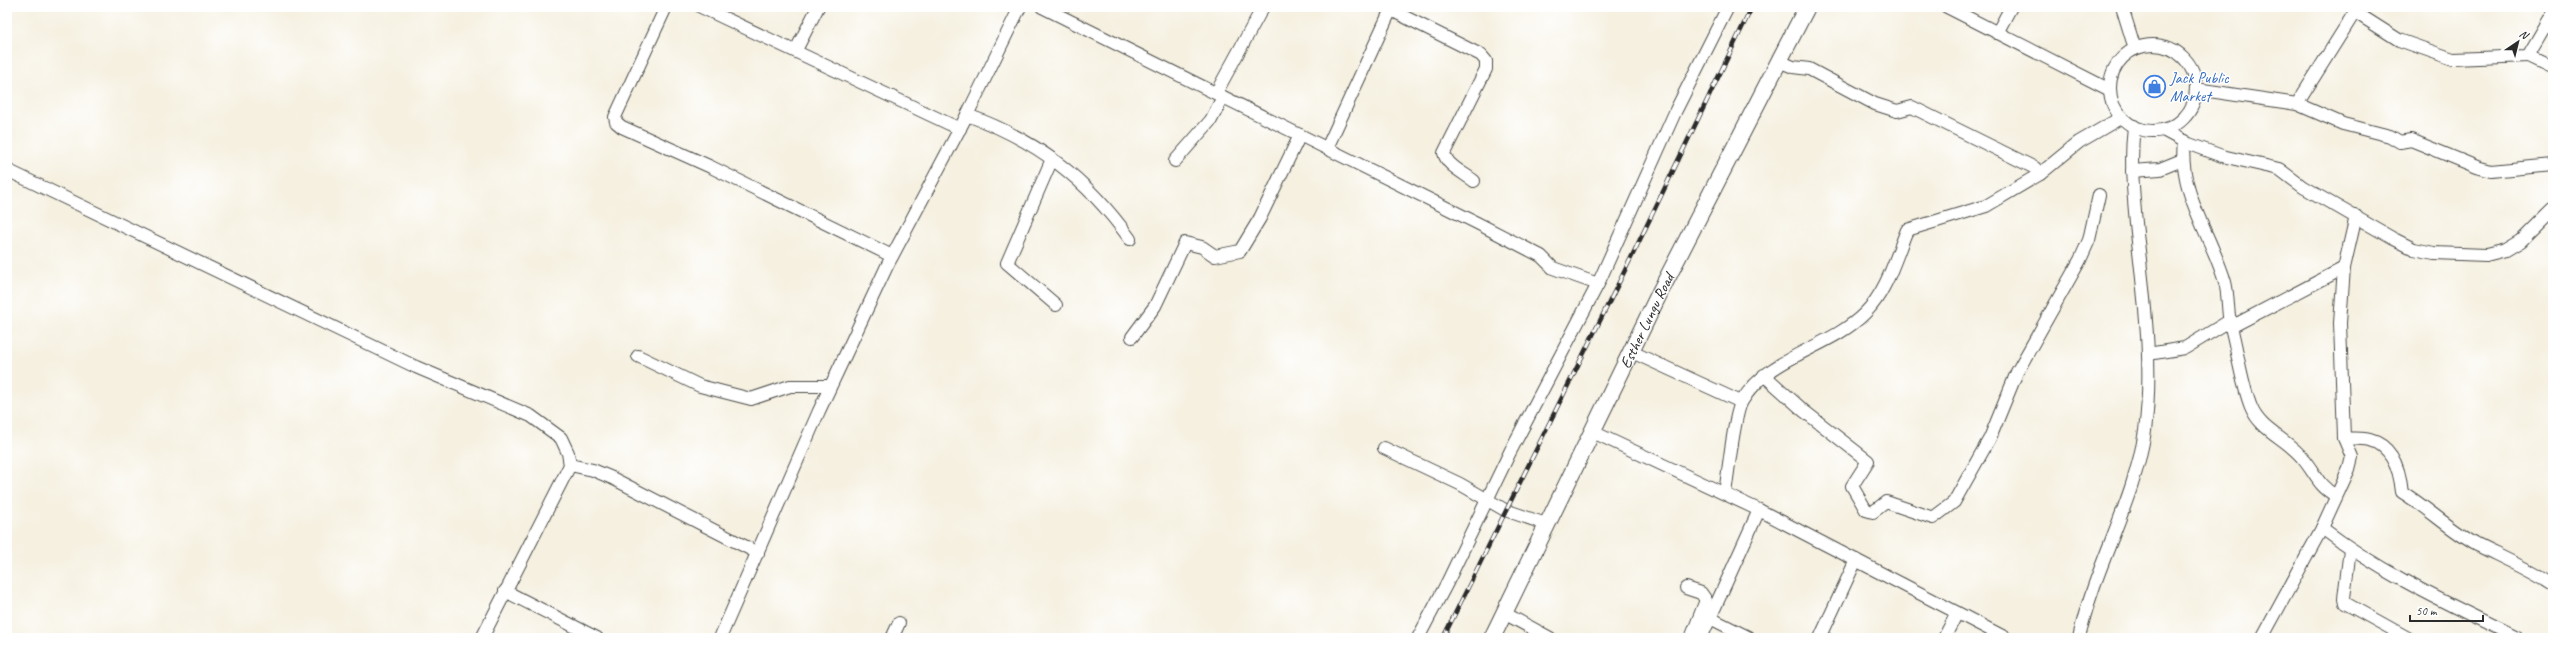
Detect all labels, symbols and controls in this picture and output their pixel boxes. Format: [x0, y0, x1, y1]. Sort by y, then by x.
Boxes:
north arrow [2498, 22, 2538, 62]
text: N [2517, 26, 2532, 43]
place label: Jack Public Market [2169, 68, 2230, 106]
shop icon: Jack Public Market [2142, 73, 2168, 99]
street label: Esther Lungu Road [1616, 268, 1680, 372]
scale bar [2410, 597, 2483, 623]
text: 50 m [2416, 603, 2438, 619]

